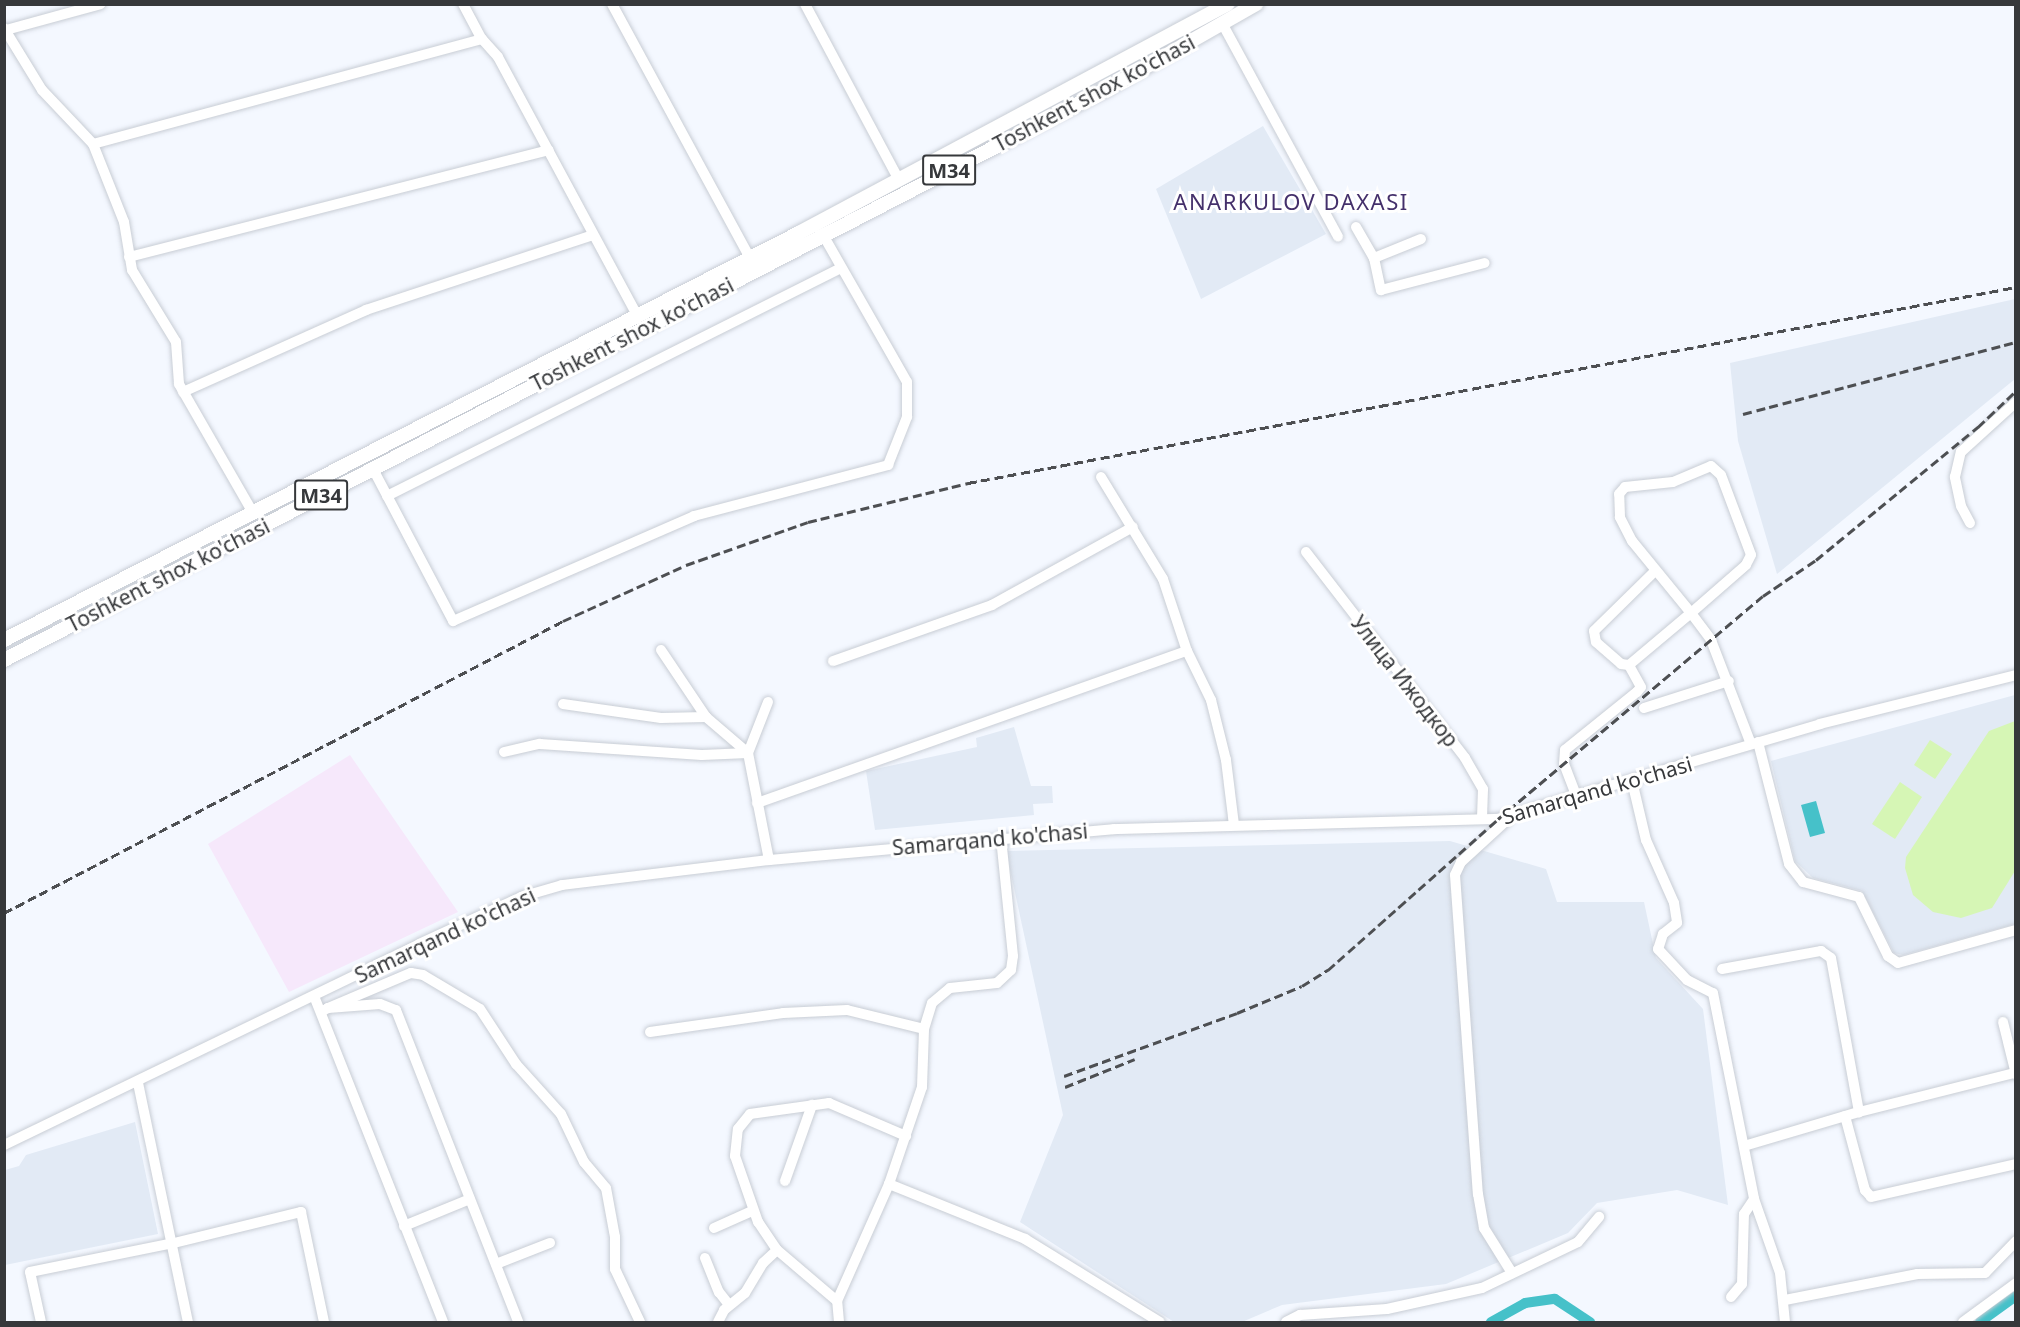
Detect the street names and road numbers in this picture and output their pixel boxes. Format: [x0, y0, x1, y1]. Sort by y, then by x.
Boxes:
street label: Toshkent shox ko'chasi [989, 29, 1199, 157]
road number: M34 [922, 153, 976, 187]
street label: Toshkent shox ko'chasi [526, 272, 738, 396]
road number: M34 [294, 478, 348, 512]
street label: Toshkent shox ko'chasi [62, 513, 274, 637]
street label: Улица Ижодкор [1346, 610, 1464, 752]
street label: Samarqand ko'chasi [1499, 751, 1695, 829]
street label: Samarqand ko'chasi [891, 818, 1089, 860]
street label: Samarqand ko'chasi [351, 882, 539, 988]

